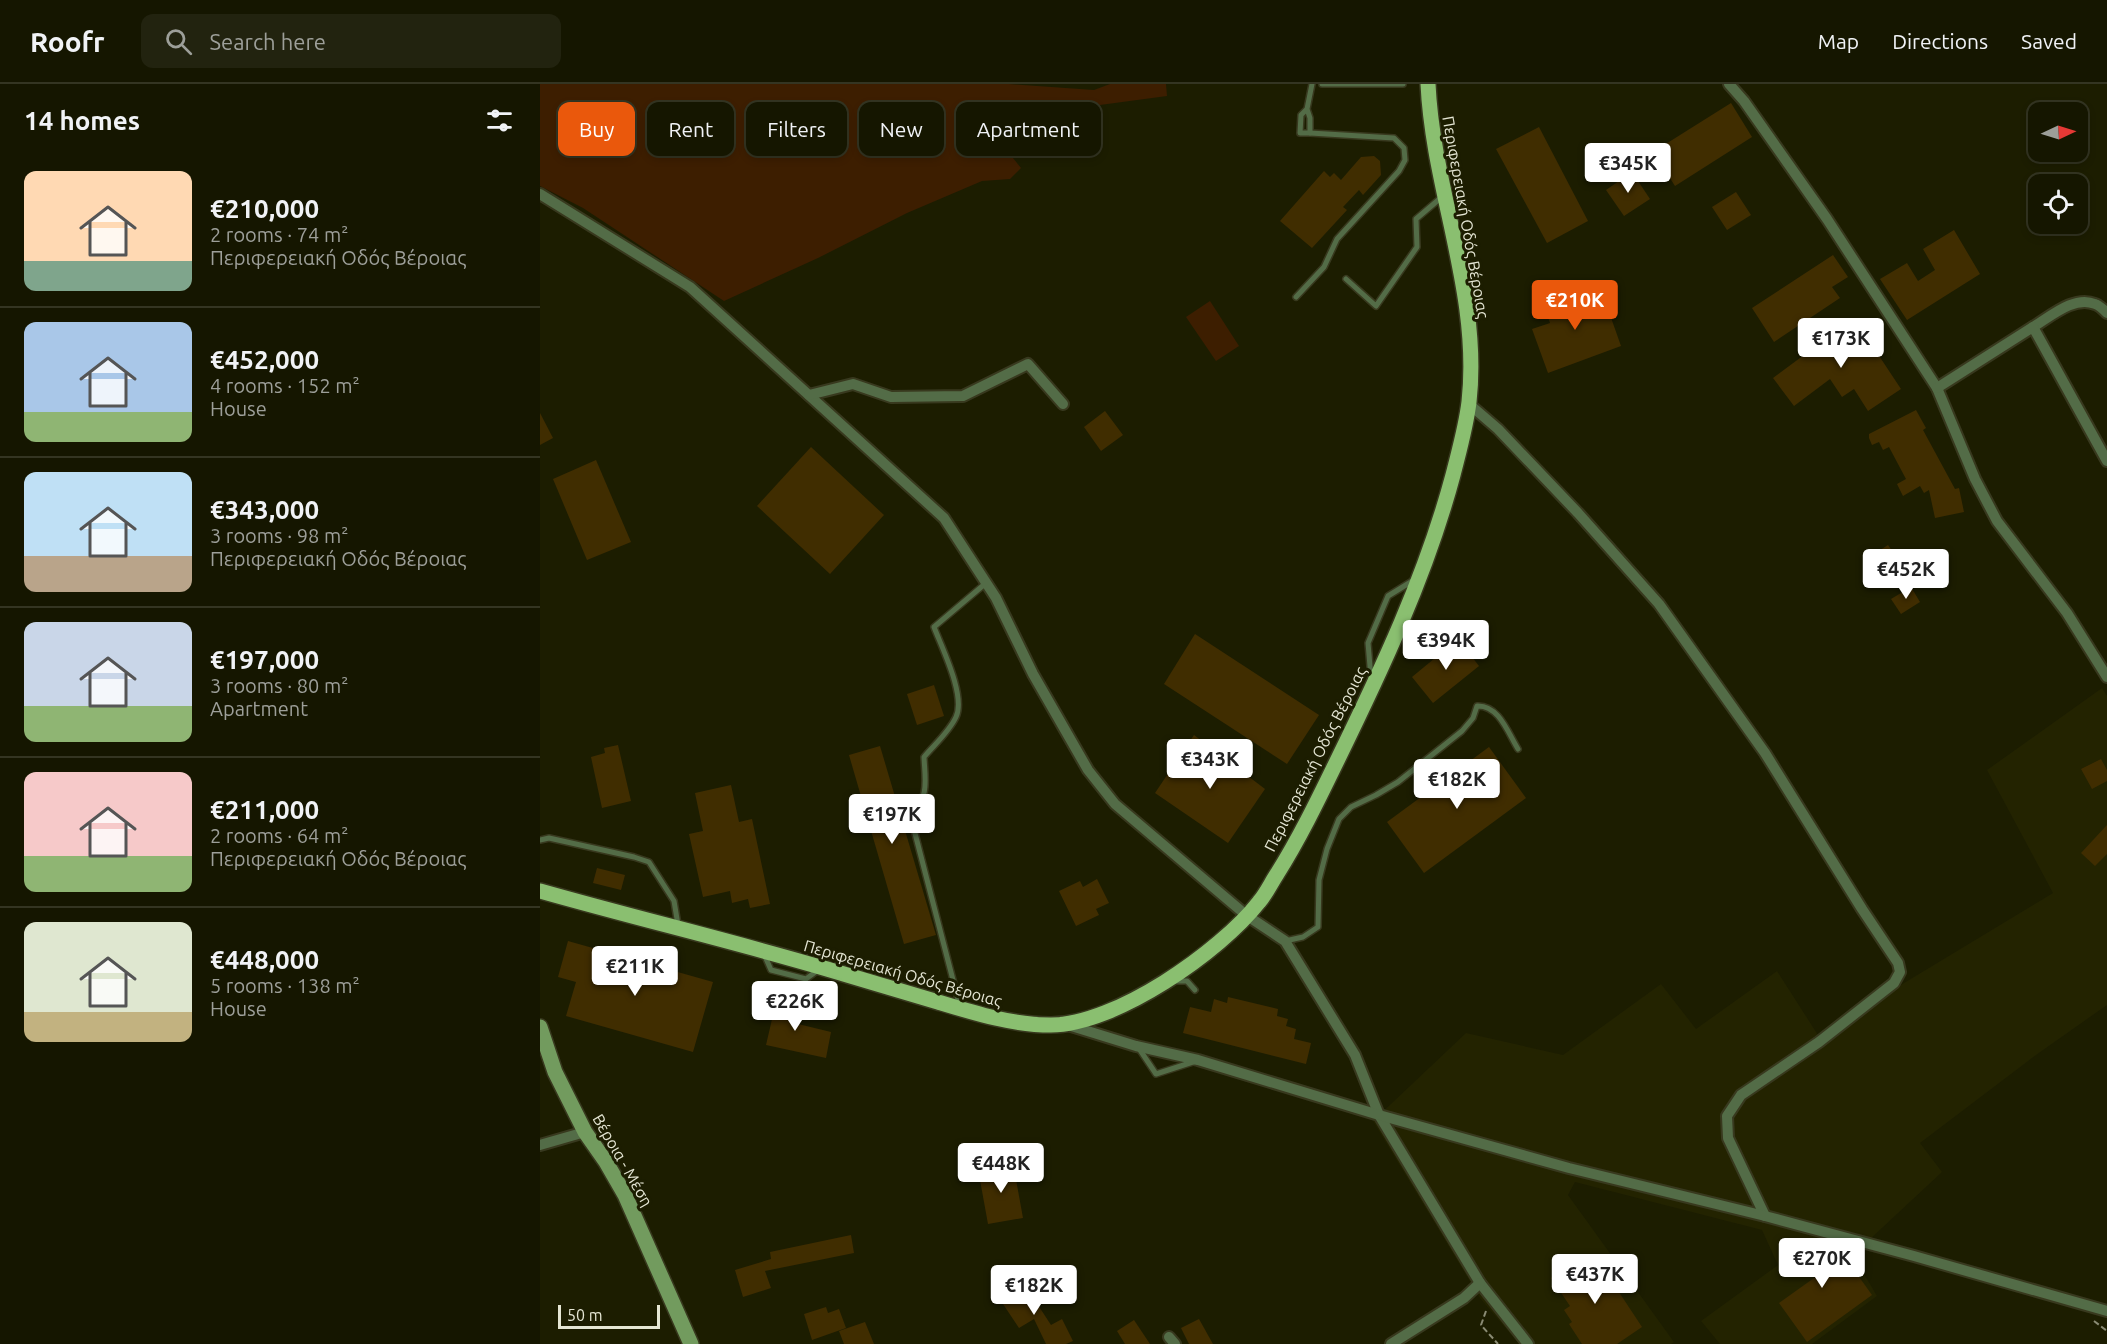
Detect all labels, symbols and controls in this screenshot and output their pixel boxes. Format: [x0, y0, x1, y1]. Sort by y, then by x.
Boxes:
search box [141, 14, 561, 68]
icon: search [162, 25, 195, 58]
text: Roofr [30, 26, 105, 57]
text: Search here [210, 29, 326, 54]
text: Map [1818, 29, 1859, 53]
text: Directions [1892, 29, 1988, 53]
text: Saved [2021, 29, 2077, 53]
chip: Buy [558, 102, 635, 156]
chip: Rent [647, 102, 734, 156]
chip: Filters [746, 102, 847, 156]
chip: New [859, 102, 944, 156]
chip: Apartment [956, 102, 1101, 156]
north arrow [2028, 102, 2088, 162]
map controls [2028, 102, 2088, 234]
icon: filters [483, 104, 516, 137]
text: 14 homes [24, 106, 140, 135]
street label: Περιφερειακή Οδός Βέροιας [1438, 114, 1493, 320]
pin: €345K [1586, 143, 1670, 194]
text: €345K [1599, 151, 1657, 174]
button: locate [2028, 174, 2088, 234]
text: €210,000 [210, 194, 319, 223]
icon: home [72, 195, 144, 267]
text: 2 rooms · 74 m² [210, 223, 348, 246]
text: Περιφερειακή Οδός Βέροιας [210, 246, 466, 269]
pin: €210K [1533, 280, 1617, 331]
text: €210K [1546, 288, 1604, 311]
pin: €173K [1799, 318, 1883, 369]
text: €173K [1812, 326, 1870, 349]
text: €452,000 [210, 345, 319, 374]
icon: home [72, 346, 144, 418]
text: 4 rooms · 152 m² [210, 374, 360, 397]
text: House [210, 397, 267, 420]
text: €343,000 [210, 495, 319, 524]
icon: home [72, 496, 144, 568]
text: 3 rooms · 98 m² [210, 524, 348, 547]
text: Περιφερειακή Οδός Βέροιας [210, 547, 466, 570]
pin: €452K [1864, 549, 1948, 600]
text: €452K [1877, 557, 1935, 580]
pin: €394K [1404, 620, 1488, 671]
text: €394K [1417, 628, 1475, 651]
text: €197,000 [210, 645, 319, 674]
icon: home [72, 646, 144, 718]
street label: Περιφερειακή Οδός Βέροιας [1260, 664, 1370, 855]
text: 3 rooms · 80 m² [210, 674, 348, 697]
text: Apartment [210, 697, 308, 720]
pin: €343K [1168, 739, 1252, 790]
text: €343K [1181, 747, 1239, 770]
pin: €182K [1415, 759, 1499, 810]
text: €182K [1428, 767, 1486, 790]
pin: €197K [850, 794, 934, 845]
text: €211,000 [210, 795, 319, 824]
icon: home [72, 796, 144, 868]
text: €197K [863, 802, 921, 825]
text: 2 rooms · 64 m² [210, 824, 348, 847]
text: Περιφερειακή Οδός Βέροιας [210, 847, 466, 870]
street label: Περιφερειακή Οδός Βέροιας [802, 936, 1004, 1011]
text: €448,000 [210, 945, 319, 974]
icon: home [72, 946, 144, 1018]
pin: €211K [593, 946, 677, 997]
text: €211K [606, 954, 664, 977]
text: 5 rooms · 138 m² [210, 974, 360, 997]
pin: €226K [753, 981, 837, 1032]
text: €226K [766, 989, 824, 1012]
text: House [210, 997, 267, 1020]
street label: Βέροια - Μέση [589, 1111, 657, 1209]
pin: €448K [959, 1143, 1043, 1194]
text: €448K [972, 1151, 1030, 1174]
pin: €270K [1780, 1238, 1864, 1289]
text: €270K [1793, 1246, 1851, 1269]
pin: €437K [1553, 1254, 1637, 1305]
text: €437K [1566, 1262, 1624, 1285]
pin: €182K [992, 1265, 1076, 1316]
text: €182K [1005, 1273, 1063, 1296]
scale bar [558, 1302, 660, 1330]
text: 50 m [567, 1306, 603, 1324]

